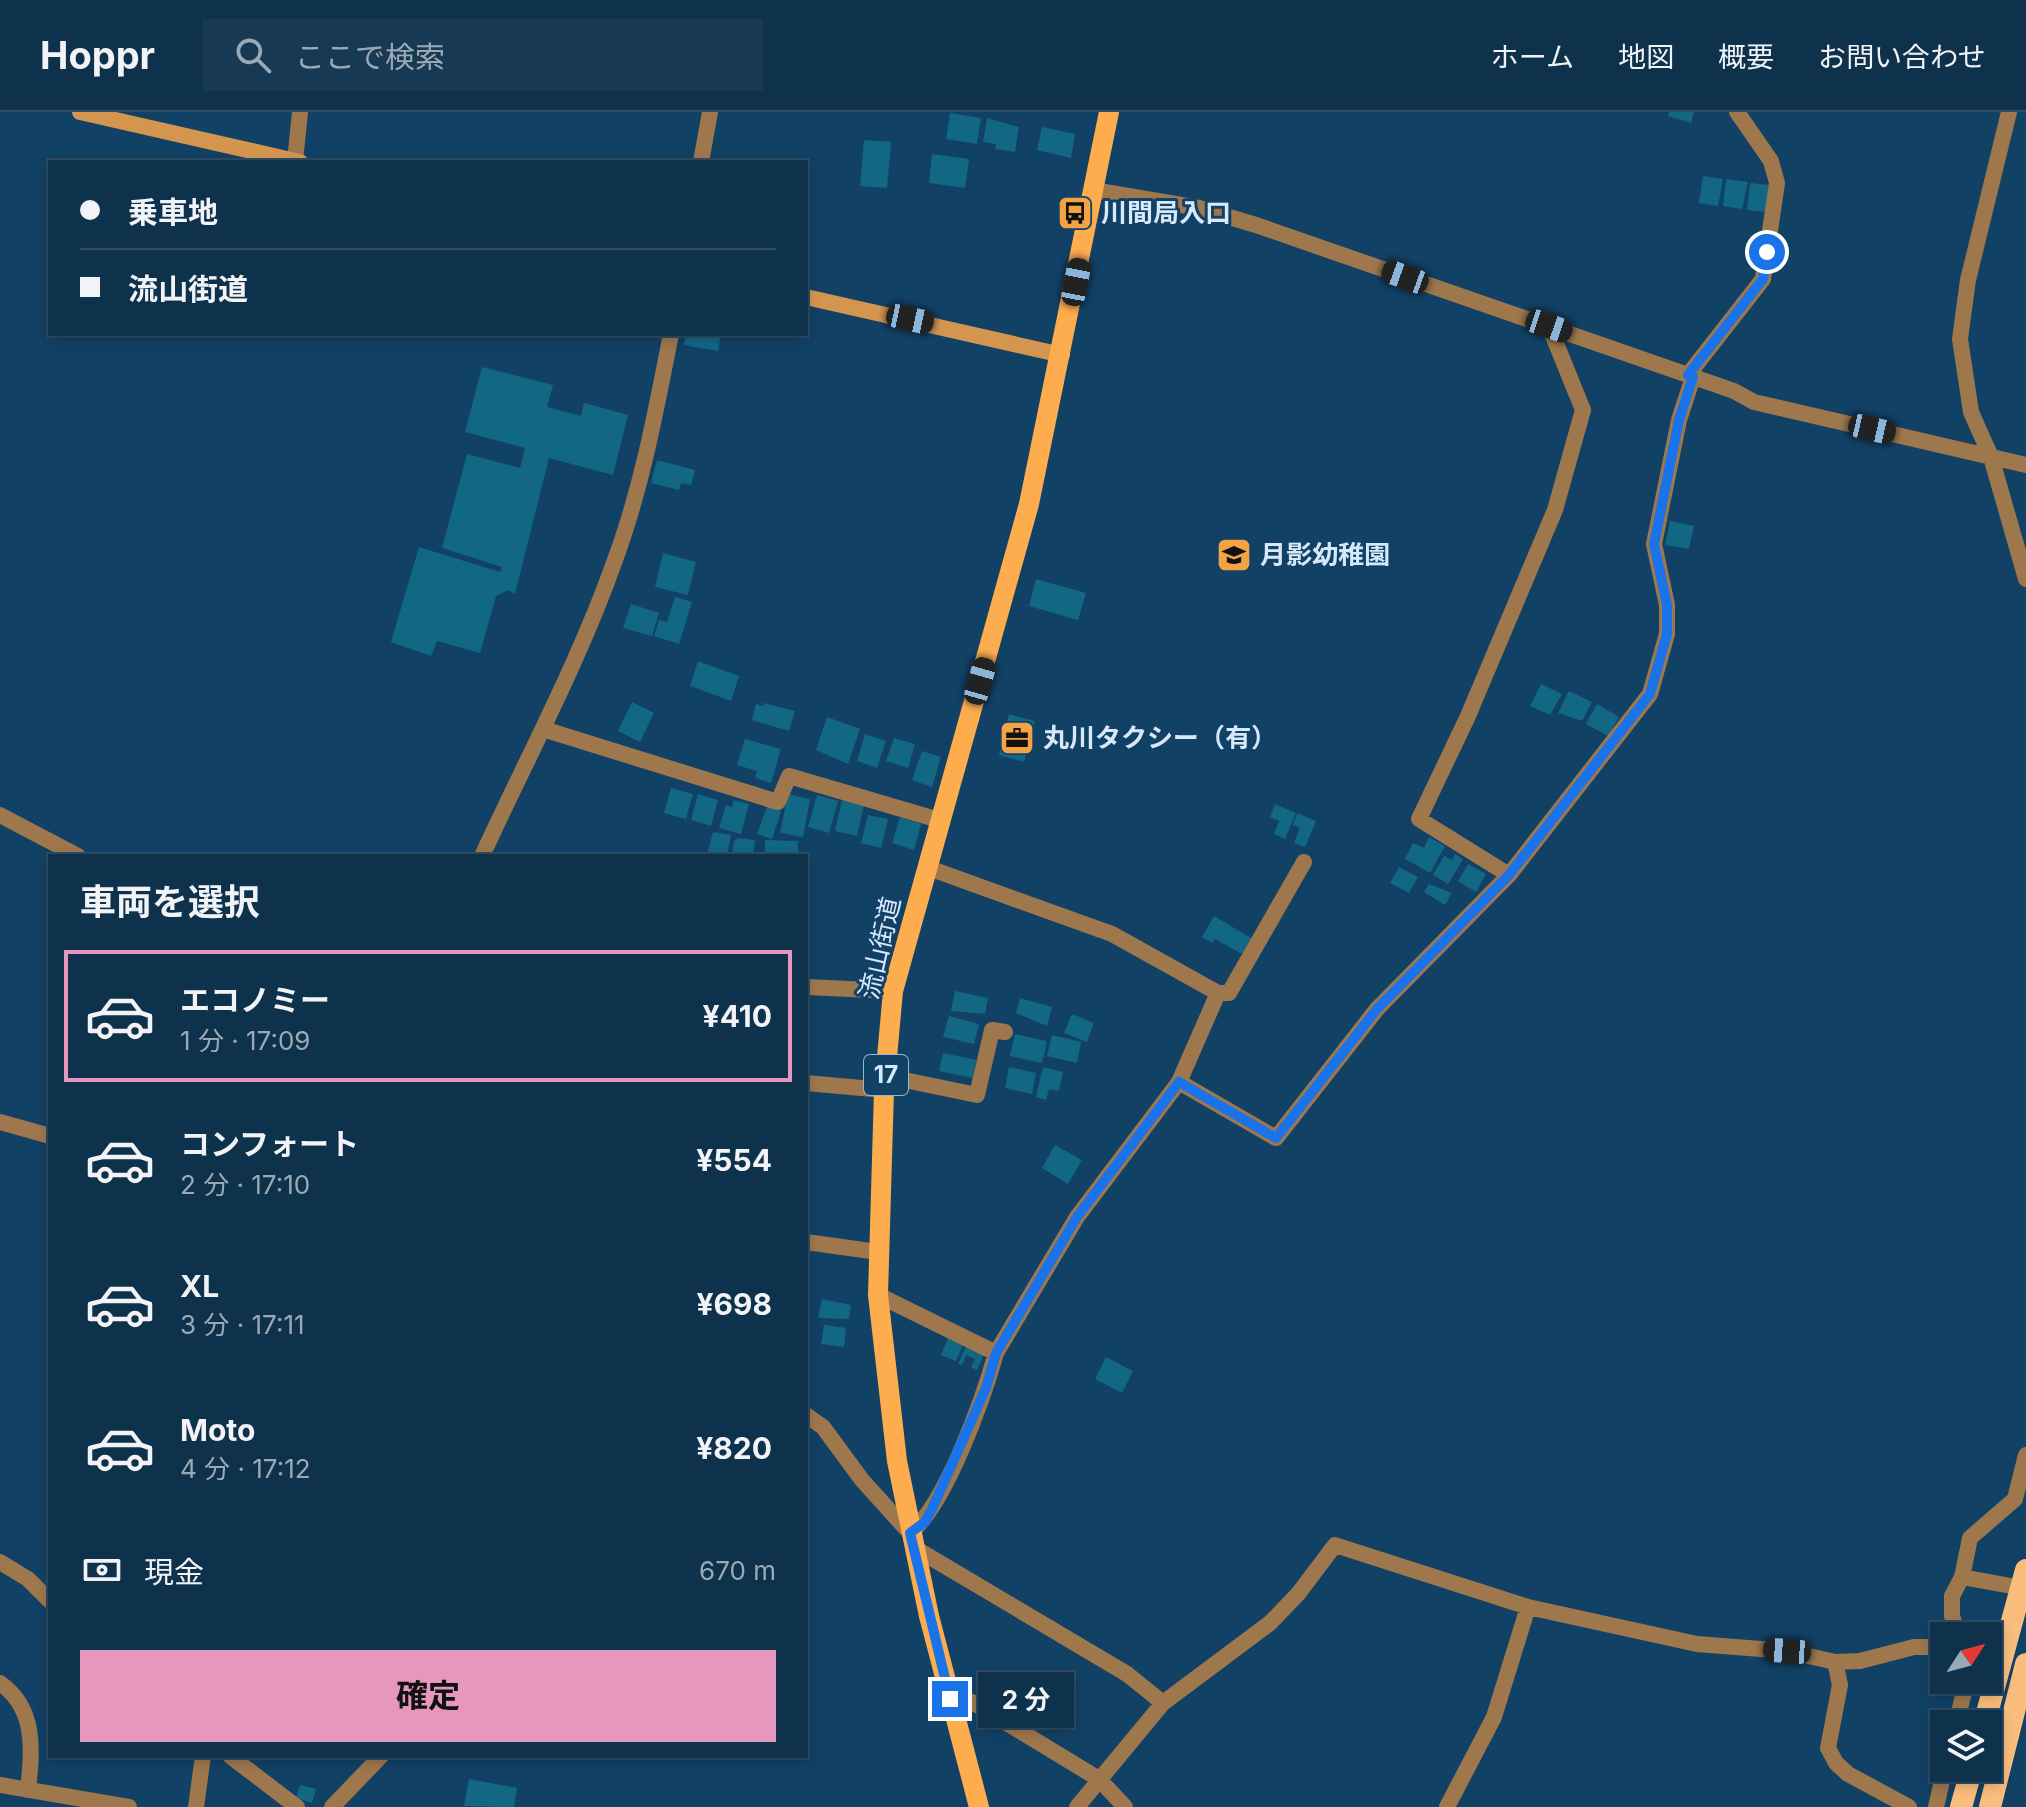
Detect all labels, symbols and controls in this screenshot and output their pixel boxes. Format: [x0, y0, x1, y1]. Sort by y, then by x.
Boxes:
search box [203, 19, 763, 91]
text: Hoppr [40, 32, 155, 78]
icon: search [231, 33, 275, 77]
text: ここで検索 [295, 39, 445, 75]
text: ホーム [1491, 40, 1574, 74]
text: 地図 [1618, 40, 1674, 74]
text: 概要 [1718, 40, 1774, 74]
text: お問い合わせ [1818, 40, 1986, 74]
text: 乗車地 [128, 194, 218, 230]
bus stop icon: 川間局入口 [1056, 194, 1094, 232]
place label: 川間局入口 [1101, 197, 1231, 228]
route start [1749, 234, 1785, 270]
car [1060, 256, 1092, 308]
car [1378, 258, 1432, 296]
text: 流山街道 [128, 271, 248, 307]
car [884, 302, 936, 336]
car [1522, 307, 1576, 345]
car [1846, 412, 1898, 446]
school or university icon: 月影幼稚園 [1215, 536, 1253, 574]
place label: 月影幼稚園 [1260, 539, 1390, 570]
car [962, 655, 998, 707]
office icon: 丸川タクシー（有） [998, 719, 1036, 757]
place label: 丸川タクシー（有） [1043, 722, 1277, 753]
text: 車両を選択 [80, 880, 260, 924]
street label: 流山街道 [853, 894, 906, 1002]
icon: car [84, 980, 156, 1052]
text: エコノミー [180, 982, 330, 1018]
text: ¥410 [703, 998, 772, 1034]
text: 1 分 · 17:09 [180, 1025, 310, 1056]
road number: 17 [864, 1055, 908, 1095]
icon: car [84, 1124, 156, 1196]
text: コンフォート [180, 1126, 359, 1162]
text: ¥554 [696, 1142, 772, 1178]
text: 2 分 · 17:10 [180, 1169, 310, 1200]
icon: car [84, 1268, 156, 1340]
text: XL [180, 1268, 219, 1304]
text: ¥698 [696, 1286, 772, 1322]
text: 3 分 · 17:11 [180, 1309, 305, 1340]
icon: car [84, 1412, 156, 1484]
text: Moto [180, 1412, 255, 1448]
text: ¥820 [696, 1430, 772, 1466]
text: 4 分 · 17:12 [180, 1453, 311, 1484]
icon: cash [80, 1548, 124, 1592]
text: 現金 [144, 1554, 204, 1590]
text: 670 m [699, 1555, 776, 1586]
north arrow [1930, 1622, 2002, 1694]
map controls [1930, 1622, 2002, 1782]
car [1762, 1637, 1812, 1665]
button: 確定 [80, 1650, 776, 1742]
callout: 2 分 [978, 1671, 1074, 1727]
route end [932, 1681, 968, 1717]
text: 2 分 [1002, 1684, 1050, 1715]
button: layers [1930, 1710, 2002, 1782]

